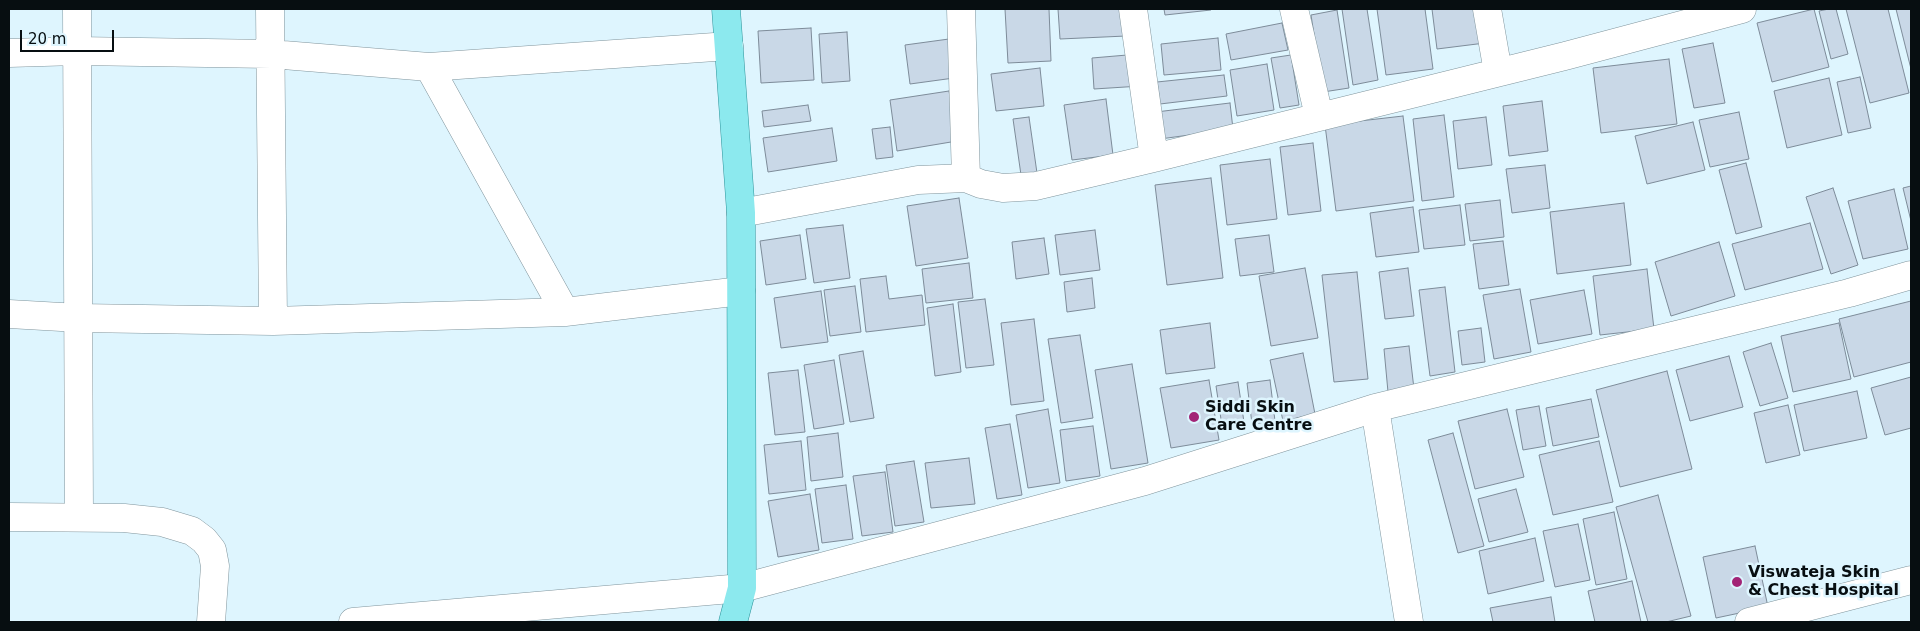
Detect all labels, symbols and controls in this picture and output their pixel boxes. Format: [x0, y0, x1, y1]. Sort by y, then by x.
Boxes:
scale bar [22, 20, 116, 52]
text: 20 m [28, 30, 66, 48]
place label: Siddi Skin Care Centre [1205, 398, 1312, 436]
marker: Siddi Skin Care Centre [1187, 410, 1201, 424]
place label: Viswateja Skin & Chest Hospital [1748, 563, 1899, 601]
marker: Viswateja Skin & Chest Hospital [1730, 575, 1744, 589]

